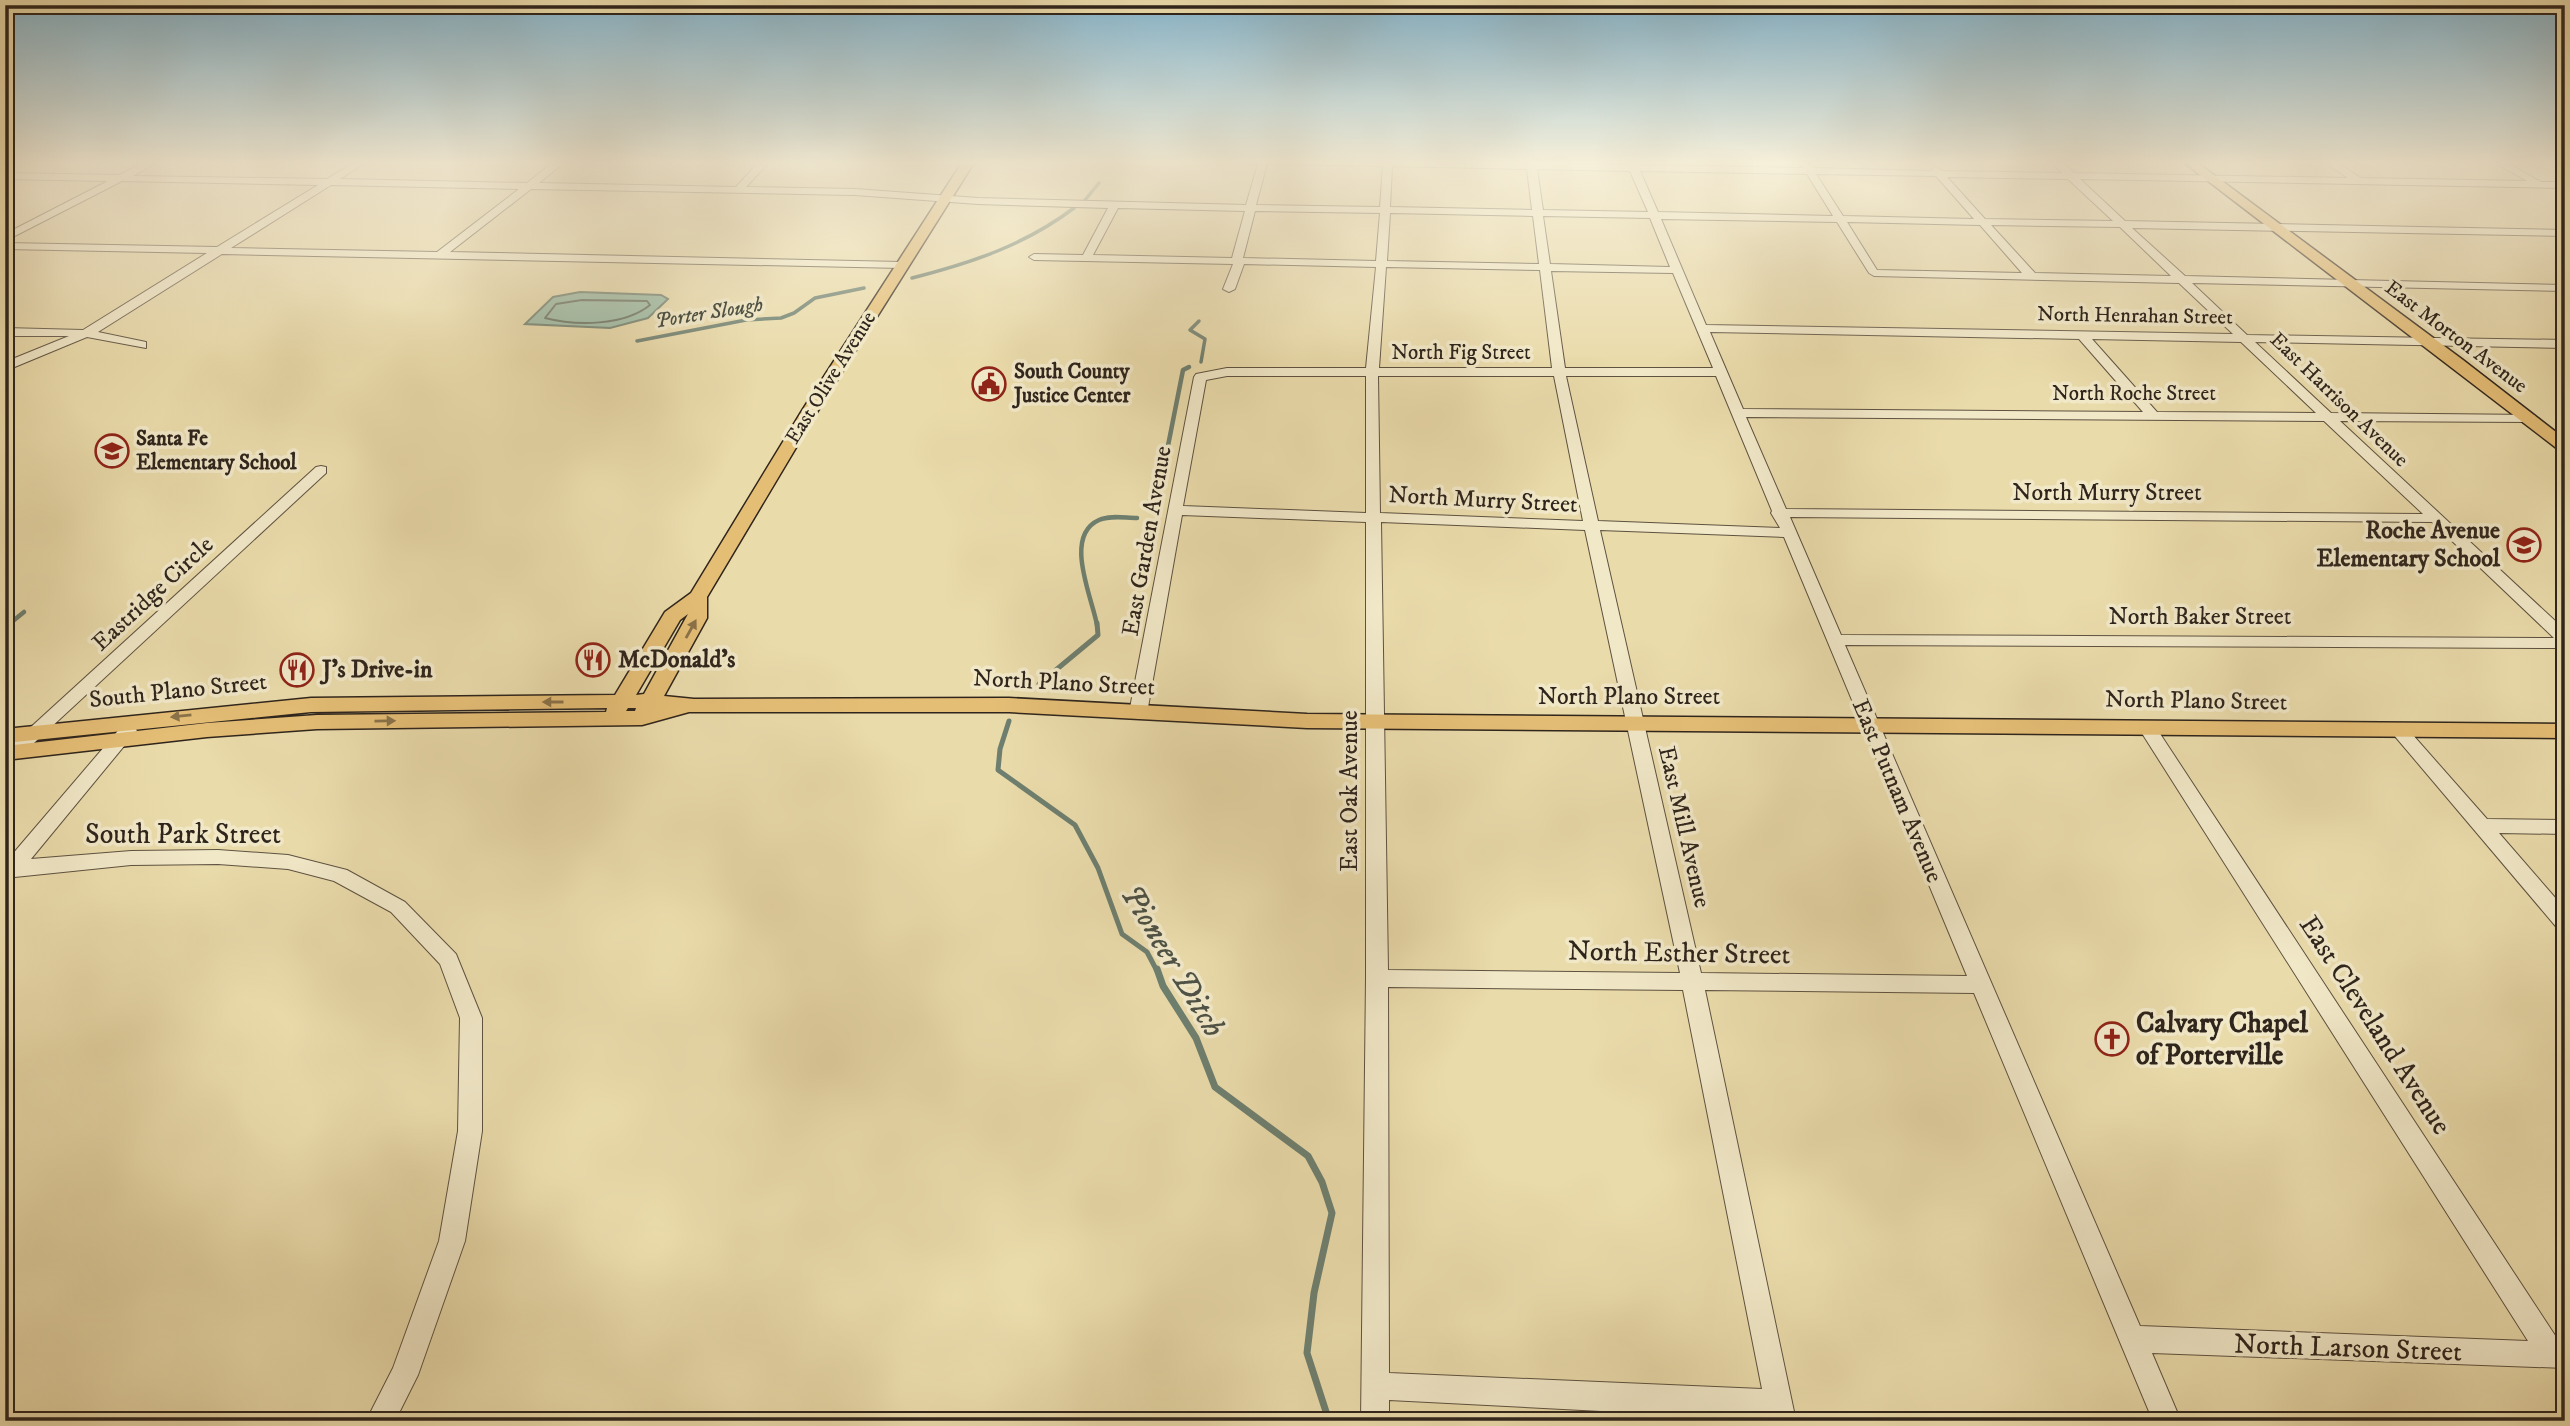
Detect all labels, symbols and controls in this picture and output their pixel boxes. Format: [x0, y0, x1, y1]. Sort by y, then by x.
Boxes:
street label: East Morton Avenue [2380, 275, 2533, 399]
water label: Porter Slough [653, 292, 765, 334]
street label: North Henrahan Street [2037, 301, 2233, 331]
street label: East Olive Avenue [780, 307, 882, 449]
street label: East Harrison Avenue [2264, 327, 2414, 473]
street label: North Fig Street [1391, 340, 1531, 366]
place label: South County Justice Center [1012, 359, 1131, 409]
public building icon: South County Justice Center [970, 365, 1008, 403]
street label: North Roche Street [2052, 381, 2216, 407]
place label: Santa Fe Elementary School [136, 426, 297, 476]
school or university icon: Santa Fe Elementary School [93, 432, 131, 470]
street label: East Garden Avenue [1116, 443, 1179, 638]
street label: North Murry Street [2012, 478, 2202, 508]
street label: North Murry Street [1388, 480, 1579, 520]
place label: Roche Avenue Elementary School [2316, 516, 2501, 574]
school or university icon: Roche Avenue Elementary School [2505, 526, 2543, 564]
street label: Eastridge Circle [86, 530, 220, 658]
street label: North Baker Street [2109, 602, 2292, 632]
one-way arrow [685, 619, 697, 639]
restaurant icon: McDonald's [574, 641, 612, 679]
place label: McDonald's [618, 645, 735, 675]
restaurant icon: J's Drive-in [278, 651, 316, 689]
place label: J's Drive-in [319, 655, 433, 685]
street label: North Plano Street [972, 663, 1156, 703]
street label: South Plano Street [88, 667, 269, 715]
street label: North Plano Street [1538, 682, 1721, 712]
street label: North Plano Street [2105, 684, 2288, 718]
street label: East Putnam Avenue [1845, 695, 1949, 887]
one-way arrow [542, 696, 564, 708]
street label: East Oak Avenue [1335, 710, 1365, 872]
one-way arrow [169, 711, 191, 722]
one-way arrow [374, 715, 396, 727]
street label: East Mill Avenue [1651, 743, 1717, 911]
street label: South Park Street [85, 817, 281, 852]
water label: Pioneer Ditch [1111, 877, 1233, 1045]
street label: East Cleveland Avenue [2291, 909, 2459, 1141]
street label: North Esther Street [1567, 934, 1791, 972]
place label: Calvary Chapel of Porterville [2136, 1006, 2308, 1073]
church icon: Calvary Chapel of Porterville [2093, 1020, 2131, 1058]
street label: North Larson Street [2233, 1327, 2463, 1369]

